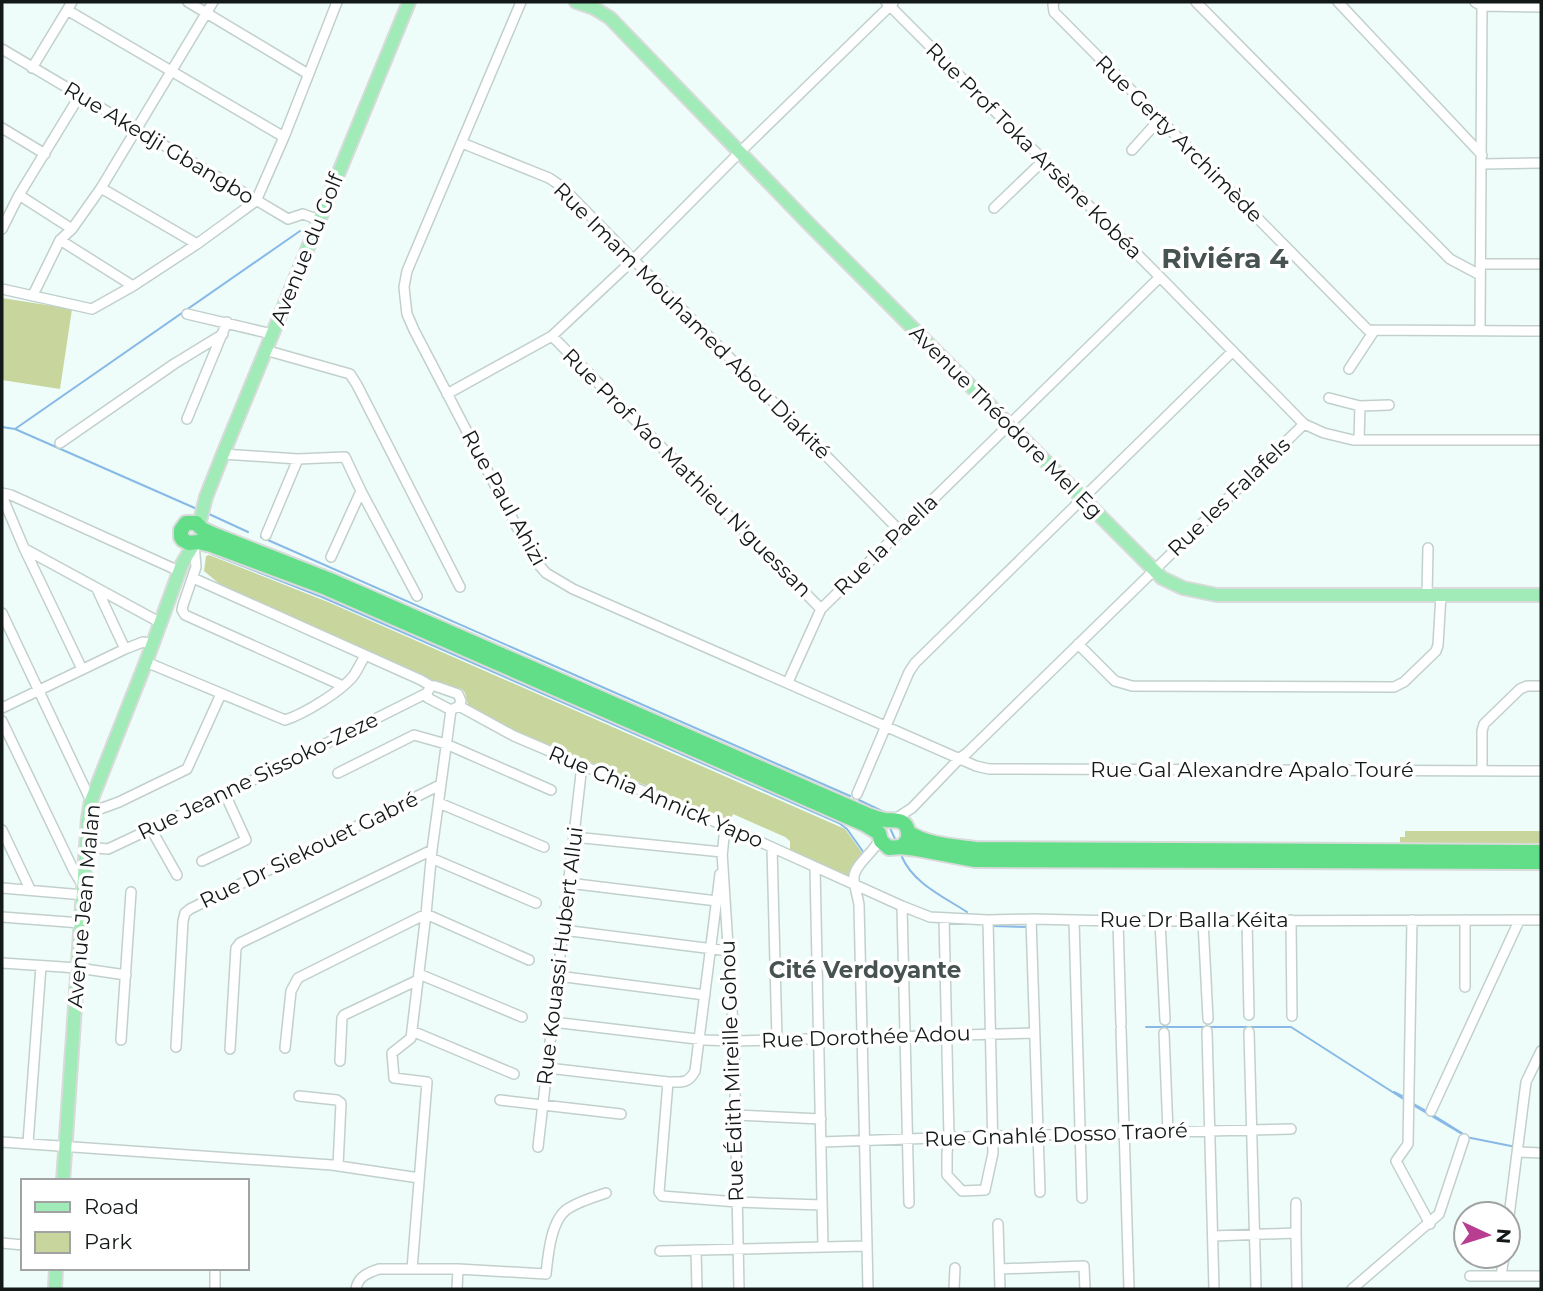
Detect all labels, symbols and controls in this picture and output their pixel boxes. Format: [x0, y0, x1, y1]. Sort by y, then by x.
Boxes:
street label: Rue Prof Toka Arsène Kobéa [921, 37, 1148, 264]
street label: Rue Gerty Archimède [1090, 50, 1268, 228]
street label: Rue Akedji Gbangbo [60, 76, 259, 209]
street label: Avenue du Golf [265, 169, 349, 328]
street label: Rue Imam Mouhamed Abou Diakité [549, 177, 836, 464]
district label: Riviéra 4 [1161, 241, 1289, 275]
street label: Avenue Théodore Mel Eg [905, 320, 1108, 523]
street label: Rue Prof Yao Mathieu N'guessan [558, 343, 817, 602]
street label: Rue Paul Ahizi [457, 426, 552, 570]
street label: Rue les Falafels [1162, 432, 1295, 561]
street label: Rue la Paella [829, 489, 943, 600]
street label: Rue Jeanne Sissoko-Zeze [134, 706, 382, 845]
street label: Rue Chia Annick Yapo [545, 740, 767, 853]
street label: Rue Gal Alexandre Apalo Touré [1090, 757, 1414, 782]
street label: Rue Dr Siekouet Gabré [196, 786, 422, 913]
street label: Avenue Jean Malan [62, 803, 105, 1009]
street label: Rue Kouassi Hubert Allui [531, 825, 588, 1087]
street label: Rue Dr Balla Kéita [1099, 907, 1289, 932]
street label: Rue Édith Mireille Gohou [714, 940, 749, 1202]
district label: Cité Verdoyante [769, 956, 961, 984]
street label: Rue Dorothée Adou [761, 1020, 971, 1053]
street label: Rue Gnahlé Dosso Traoré [924, 1117, 1188, 1152]
legend [21, 1179, 248, 1270]
text: Road [84, 1194, 139, 1219]
north arrow [1452, 1200, 1522, 1270]
text: N [1491, 1228, 1515, 1245]
text: Park [84, 1229, 132, 1254]

